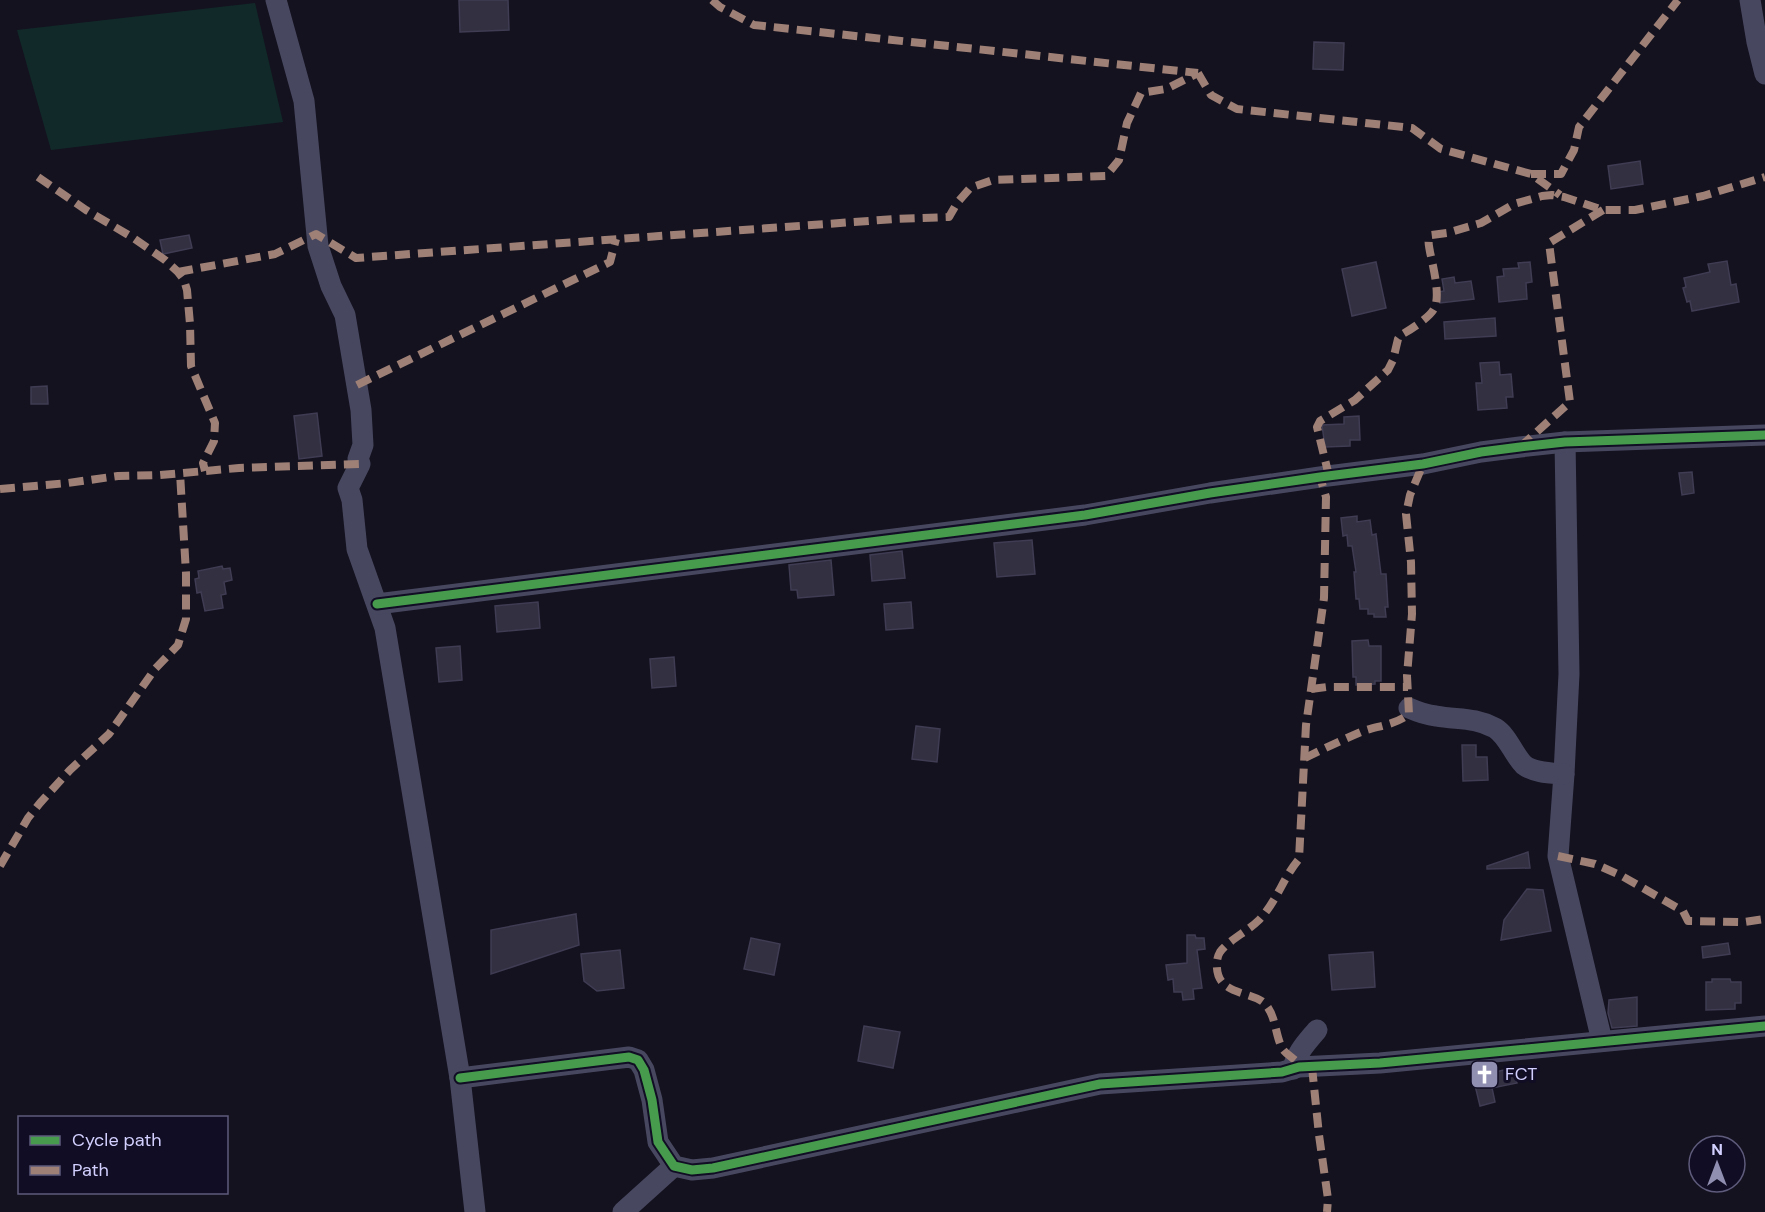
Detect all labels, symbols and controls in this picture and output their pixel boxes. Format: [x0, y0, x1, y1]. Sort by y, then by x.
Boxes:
church icon: FCT [1468, 1058, 1500, 1090]
place label: FCT [1505, 1062, 1537, 1086]
legend [18, 1116, 228, 1194]
text: Cycle path [72, 1128, 162, 1152]
north arrow [1687, 1134, 1747, 1194]
text: N [1711, 1139, 1723, 1160]
text: Path [72, 1158, 109, 1182]

